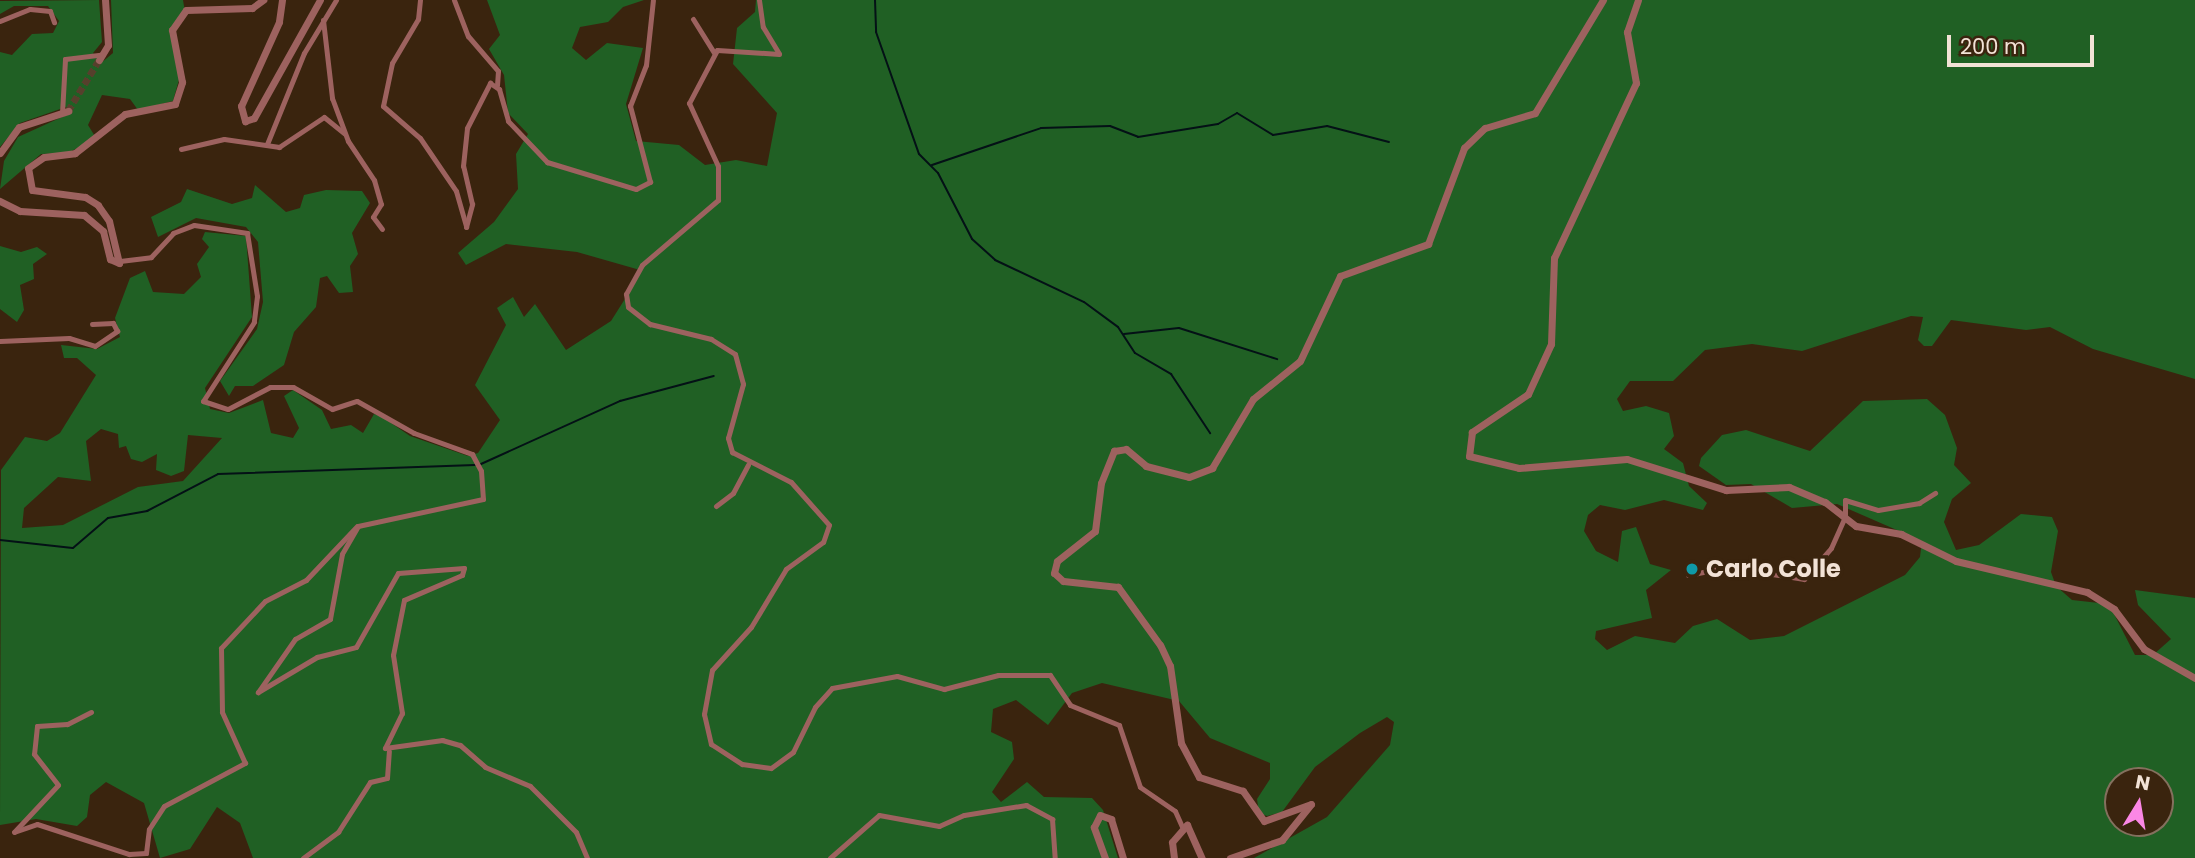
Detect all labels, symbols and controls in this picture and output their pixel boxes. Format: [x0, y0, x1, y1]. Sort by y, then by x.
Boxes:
scale bar [1950, 21, 2097, 65]
text: 200 m [1960, 32, 2026, 61]
place label: Carlo Colle [1706, 555, 1841, 583]
marker: Carlo Colle [1684, 561, 1700, 577]
north arrow [2104, 767, 2174, 837]
text: N [2133, 768, 2152, 797]

